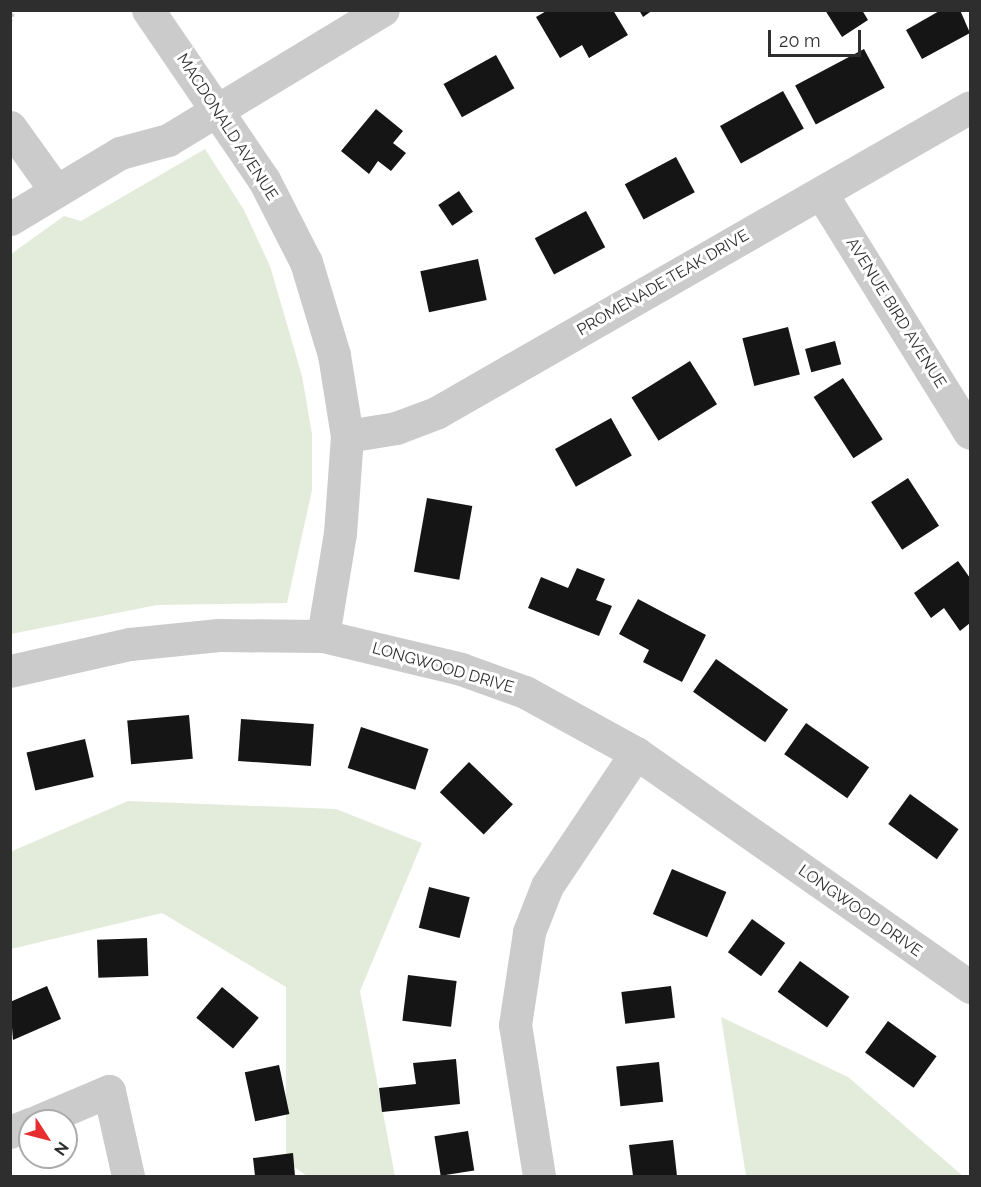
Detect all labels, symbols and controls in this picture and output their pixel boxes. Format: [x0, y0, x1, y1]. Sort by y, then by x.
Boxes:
scale bar [771, 18, 864, 56]
text: 20 m [779, 30, 821, 51]
street label: MACDONALD AVENUE [172, 50, 282, 204]
street label: PROMENADE TEAK DRIVE [573, 226, 753, 340]
street label: AVENUE BIRD AVENUE [842, 234, 950, 392]
street label: LONGWOOD DRIVE [370, 639, 516, 697]
street label: LONGWOOD DRIVE [794, 861, 926, 961]
north arrow [18, 1109, 78, 1169]
text: N [50, 1138, 73, 1159]

